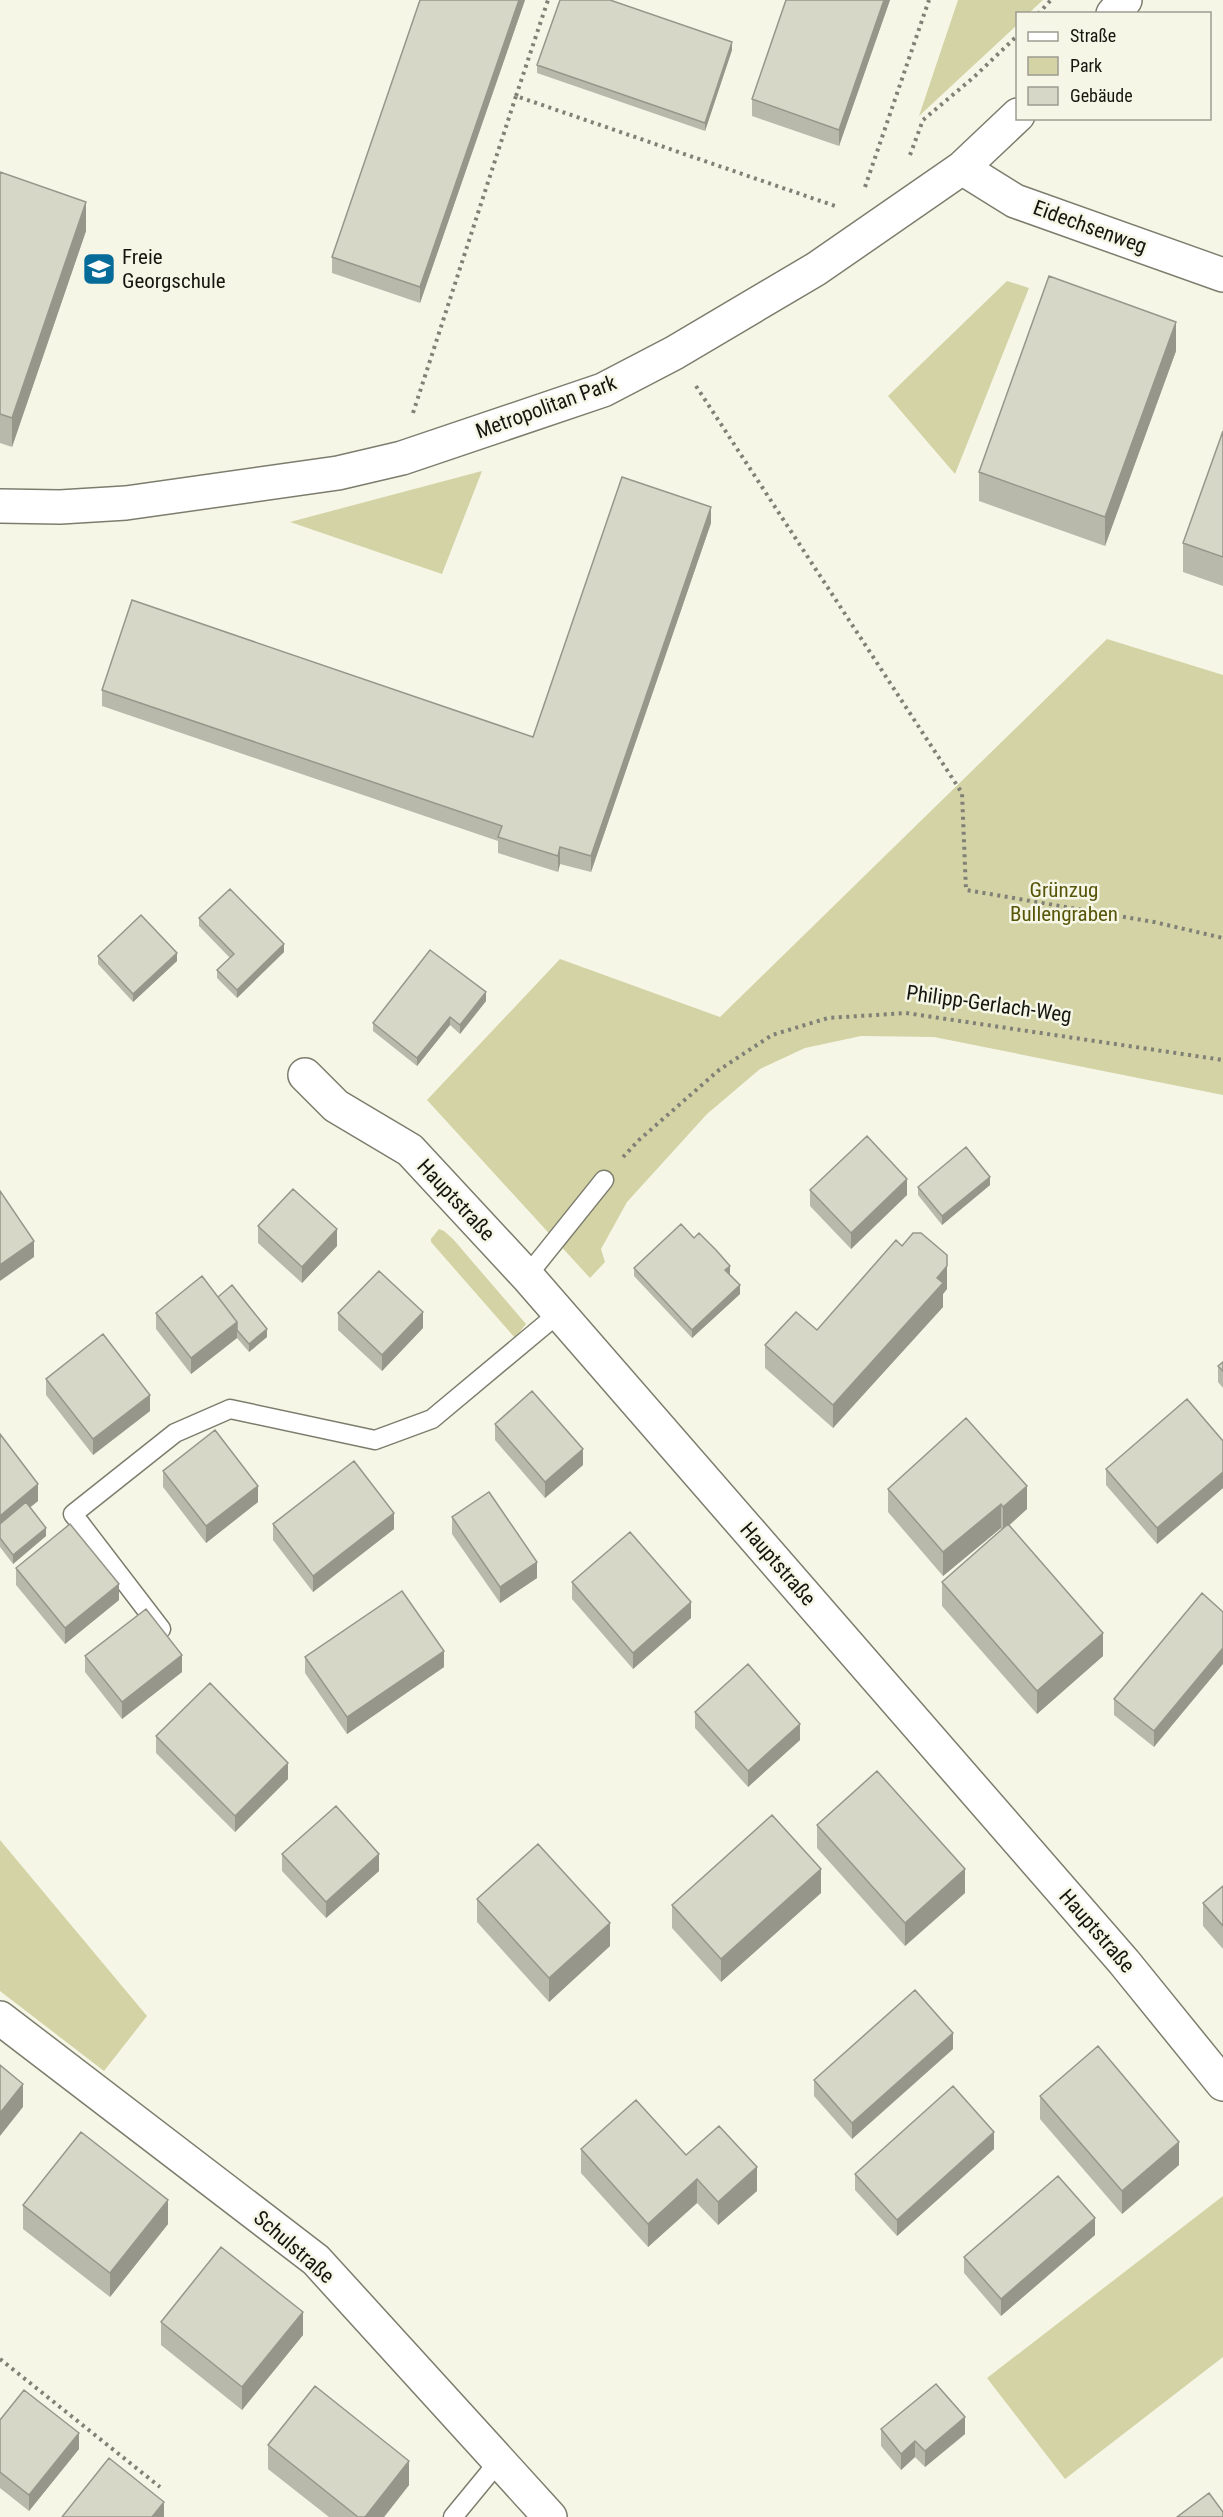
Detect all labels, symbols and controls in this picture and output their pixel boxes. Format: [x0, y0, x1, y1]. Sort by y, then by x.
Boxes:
legend [1016, 12, 1211, 120]
text: Straße [1070, 25, 1116, 46]
text: Park [1070, 55, 1102, 76]
text: Gebäude [1070, 85, 1133, 106]
street label: Eidechsenweg [1030, 195, 1150, 259]
place label: Freie Georgschule [122, 245, 226, 293]
school or university icon: Freie Georgschule [81, 251, 117, 287]
street label: Metropolitan Park [472, 370, 620, 444]
park label: Grünzug Bullengraben [1010, 878, 1118, 926]
street label: Philipp-Gerlach-Weg [905, 981, 1073, 1027]
street label: Hauptstraße [412, 1154, 500, 1246]
street label: Hauptstraße [735, 1517, 821, 1611]
street label: Hauptstraße [1054, 1884, 1140, 1978]
street label: Schulstraße [249, 2206, 339, 2288]

